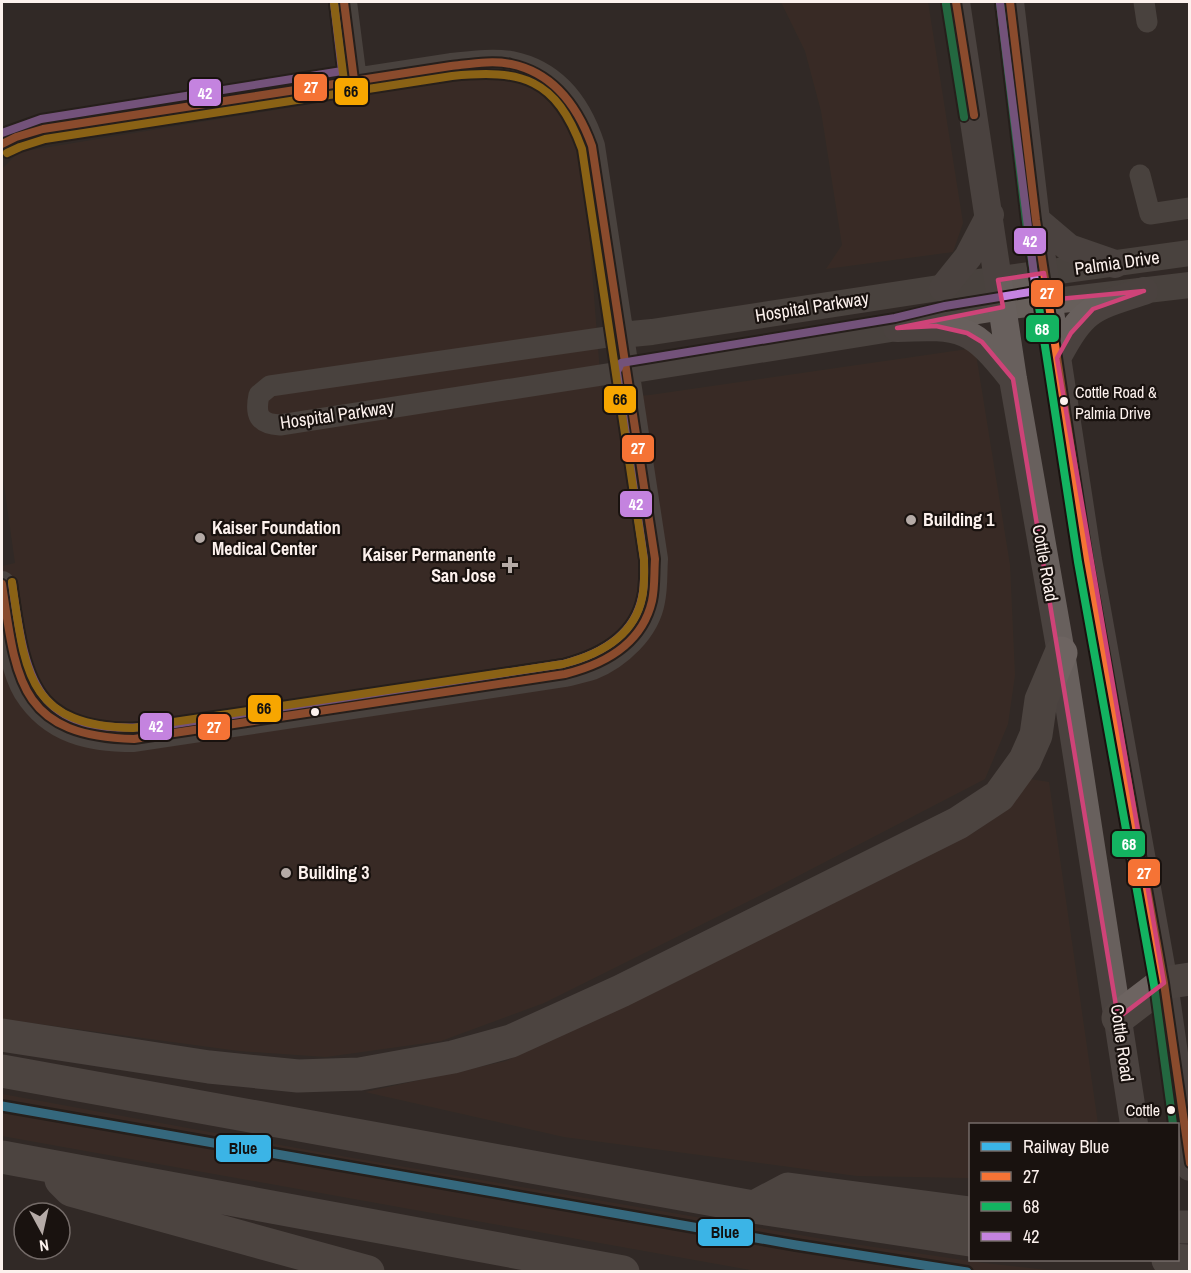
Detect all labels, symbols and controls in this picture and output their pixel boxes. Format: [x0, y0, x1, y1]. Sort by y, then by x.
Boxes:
line badge: 27 [293, 73, 328, 102]
text: 27 [304, 76, 318, 98]
line badge: 66 [334, 77, 369, 106]
line badge: 42 [188, 78, 222, 107]
text: 66 [344, 80, 358, 102]
text: 42 [198, 82, 212, 104]
line badge: 42 [1013, 227, 1047, 255]
text: 42 [1023, 230, 1037, 252]
street label: Palmia Drive [1073, 244, 1161, 281]
line badge: 27 [1030, 279, 1064, 308]
text: 27 [1040, 282, 1054, 304]
street label: Hospital Parkway [753, 285, 871, 328]
line badge: 68 [1025, 314, 1060, 343]
text: 68 [1035, 318, 1049, 340]
place label: Cottle Road & Palmia Drive [1075, 381, 1157, 424]
line badge: 66 [603, 385, 637, 414]
text: 66 [613, 388, 627, 410]
street label: Hospital Parkway [278, 394, 396, 435]
marker: Cottle Road & Palmia Drive [1058, 395, 1070, 407]
line badge: 27 [621, 434, 655, 463]
text: 27 [631, 437, 645, 459]
line badge: 42 [619, 490, 653, 518]
text: 42 [629, 493, 643, 515]
place label: Building 1 [923, 507, 995, 532]
marker: Building 1 [904, 513, 918, 527]
place label: Kaiser Foundation Medical Center [212, 515, 341, 561]
street label: Cottle Road [1026, 522, 1065, 603]
marker: Kaiser Foundation Medical Center [193, 531, 207, 545]
place label: Kaiser Permanente San Jose [362, 542, 496, 588]
marker: Kaiser Permanente San Jose [501, 556, 519, 574]
line badge: 66 [247, 694, 282, 723]
text: 66 [257, 697, 271, 719]
unlabelled marker [309, 706, 321, 718]
line badge: 42 [139, 712, 173, 741]
line badge: 27 [197, 713, 231, 741]
text: 42 [149, 715, 163, 737]
text: 27 [207, 716, 221, 738]
line badge: 68 [1111, 830, 1146, 858]
text: 68 [1122, 833, 1136, 855]
line badge: 27 [1127, 858, 1161, 887]
place label: Building 3 [298, 860, 369, 885]
text: 27 [1137, 862, 1151, 884]
marker: Building 3 [279, 866, 293, 880]
street label: Cottle Road [1105, 1003, 1140, 1083]
place label: Cottle [1126, 1099, 1160, 1121]
marker: Cottle [1165, 1104, 1177, 1116]
legend [969, 1123, 1179, 1261]
line badge: Blue [215, 1134, 272, 1163]
text: Railway Blue [1023, 1134, 1109, 1159]
text: Blue [229, 1137, 257, 1159]
text: 27 [1023, 1164, 1039, 1189]
text: 68 [1023, 1194, 1039, 1219]
north arrow [12, 1201, 72, 1261]
line badge: Blue [697, 1218, 754, 1247]
text: Blue [711, 1221, 739, 1243]
text: 42 [1023, 1224, 1039, 1249]
text: N [38, 1234, 50, 1257]

